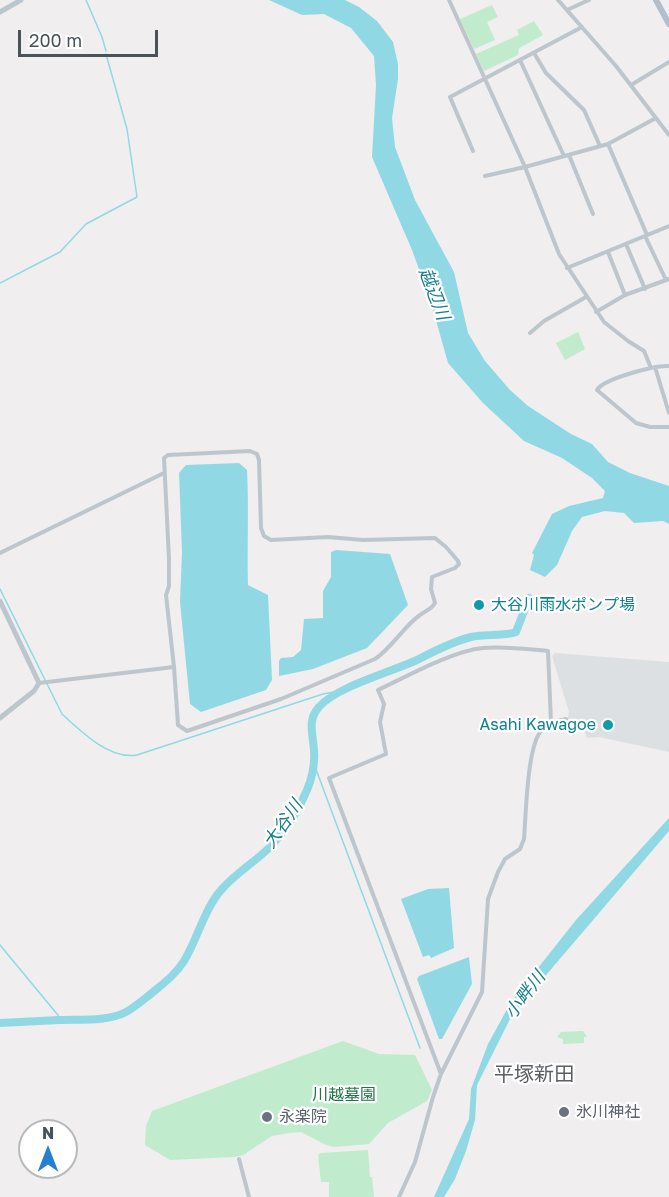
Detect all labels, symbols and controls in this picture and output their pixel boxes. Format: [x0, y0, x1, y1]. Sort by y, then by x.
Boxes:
scale bar [21, 18, 160, 56]
text: 200 m [29, 29, 82, 51]
water label: 越辺川 [414, 265, 454, 323]
place label: 大谷川雨水ポンプ場 [491, 595, 635, 615]
marker: 大谷川雨水ポンプ場 [472, 598, 486, 612]
place label: Asahi Kawagoe [480, 715, 596, 735]
marker: Asahi Kawagoe [601, 718, 615, 732]
water label: 大谷川 [259, 796, 307, 852]
water label: 小畔川 [500, 967, 550, 1023]
district label: 平塚新田 [494, 1063, 574, 1087]
park label: 川越墓園 [312, 1085, 376, 1105]
place label: 氷川神社 [576, 1102, 640, 1122]
marker: 氷川神社 [557, 1105, 571, 1119]
place label: 永楽院 [279, 1107, 327, 1127]
marker: 永楽院 [260, 1110, 274, 1124]
north arrow [18, 1119, 78, 1179]
text: N [42, 1123, 54, 1143]

